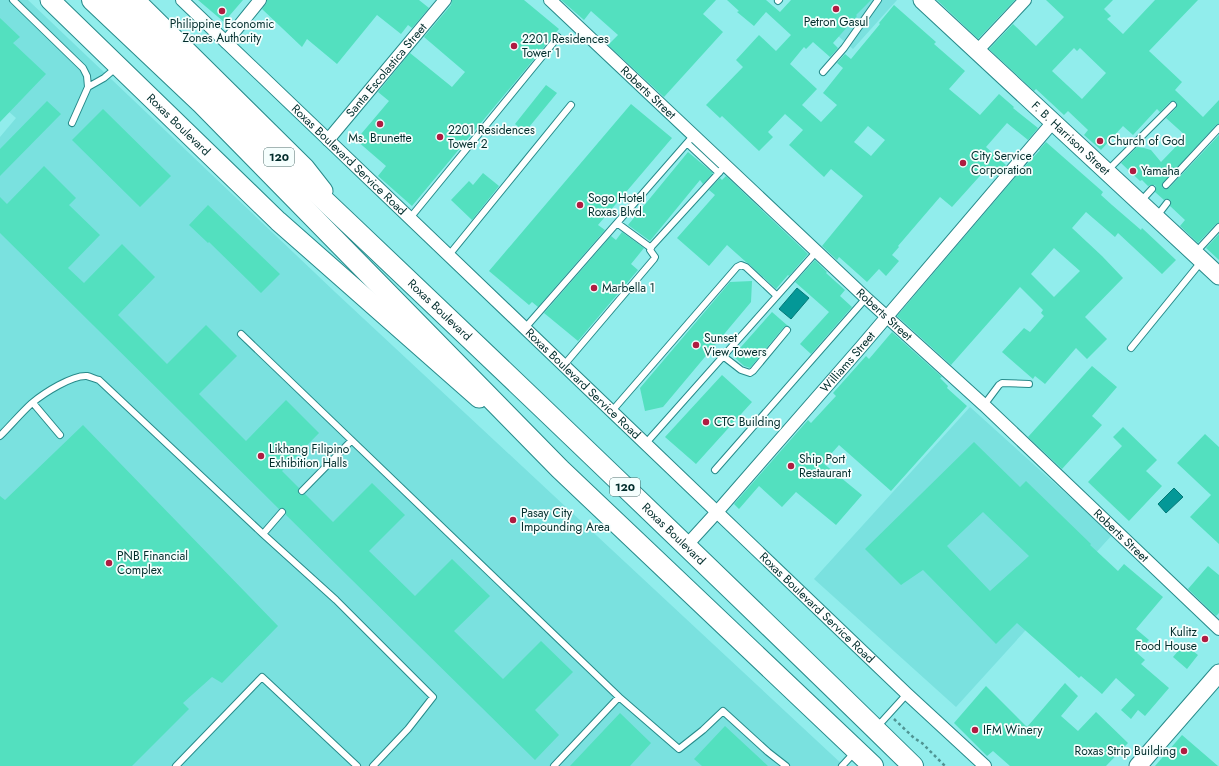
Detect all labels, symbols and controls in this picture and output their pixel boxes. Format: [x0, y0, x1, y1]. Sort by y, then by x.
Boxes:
marker: Petron Gasul [831, 4, 841, 14]
marker: Philippine Economic Zones Authority [217, 6, 227, 16]
place label: Petron Gasul [804, 13, 868, 31]
place label: Philippine Economic Zones Authority [170, 15, 275, 47]
street label: Santa Escolastica Street [342, 19, 431, 121]
place label: 2201 Residences Tower 1 [522, 30, 609, 62]
marker: 2201 Residences Tower 1 [509, 41, 519, 51]
street label: Roberts Street [616, 62, 680, 123]
street label: Roxas Boulevard [143, 89, 215, 160]
street label: F. B. Harrison Street [1027, 97, 1114, 180]
street label: Roxas Boulevard Service Road [287, 100, 411, 219]
marker: Ms. Brunette [375, 119, 385, 129]
place label: 2201 Residences Tower 2 [448, 121, 535, 153]
place label: Ms. Brunette [348, 129, 412, 147]
marker: 2201 Residences Tower 2 [435, 132, 445, 142]
place label: Church of God [1108, 132, 1185, 150]
marker: Church of God [1095, 136, 1105, 146]
place label: City Service Corporation [971, 147, 1032, 179]
road number: 120 [264, 148, 294, 166]
marker: City Service Corporation [958, 158, 968, 168]
place label: Yamaha [1141, 162, 1180, 180]
marker: Yamaha [1128, 166, 1138, 176]
place label: Sogo Hotel Roxas Blvd. [588, 189, 646, 221]
marker: Sogo Hotel Roxas Blvd. [575, 200, 585, 210]
street label: Roxas Boulevard [403, 275, 476, 345]
place label: Marbella 1 [602, 279, 655, 297]
marker: Marbella 1 [589, 283, 599, 293]
street label: Roberts Street [852, 284, 916, 345]
street label: Roxas Boulevard Service Road [521, 324, 645, 443]
street label: Williams Street [816, 327, 880, 397]
place label: Sunset View Towers [704, 329, 767, 361]
marker: Sunset View Towers [691, 340, 701, 350]
place label: CTC Building [714, 413, 781, 431]
marker: CTC Building [701, 417, 711, 427]
place label: Likhang Filipino Exhibition Halls [269, 440, 350, 472]
place label: Ship Port Restaurant [799, 450, 851, 482]
marker: Likhang Filipino Exhibition Halls [256, 451, 266, 461]
marker: Ship Port Restaurant [786, 461, 796, 471]
road number: 120 [610, 478, 640, 496]
street label: Roxas Boulevard [638, 499, 710, 569]
place label: Pasay City Impounding Area [521, 504, 610, 536]
street label: Roberts Street [1089, 505, 1153, 567]
marker: Pasay City Impounding Area [508, 515, 518, 525]
place label: PNB Financial Complex [117, 547, 188, 579]
street label: Roxas Boulevard Service Road [755, 548, 879, 667]
marker: PNB Financial Complex [104, 558, 114, 568]
place label: Kulitz Food House [1135, 623, 1197, 655]
marker: Kulitz Food House [1200, 634, 1210, 644]
place label: IFM Winery [983, 721, 1043, 739]
marker: IFM Winery [970, 725, 980, 735]
place label: Roxas Strip Building [1075, 742, 1176, 760]
marker: Roxas Strip Building [1179, 746, 1189, 756]

